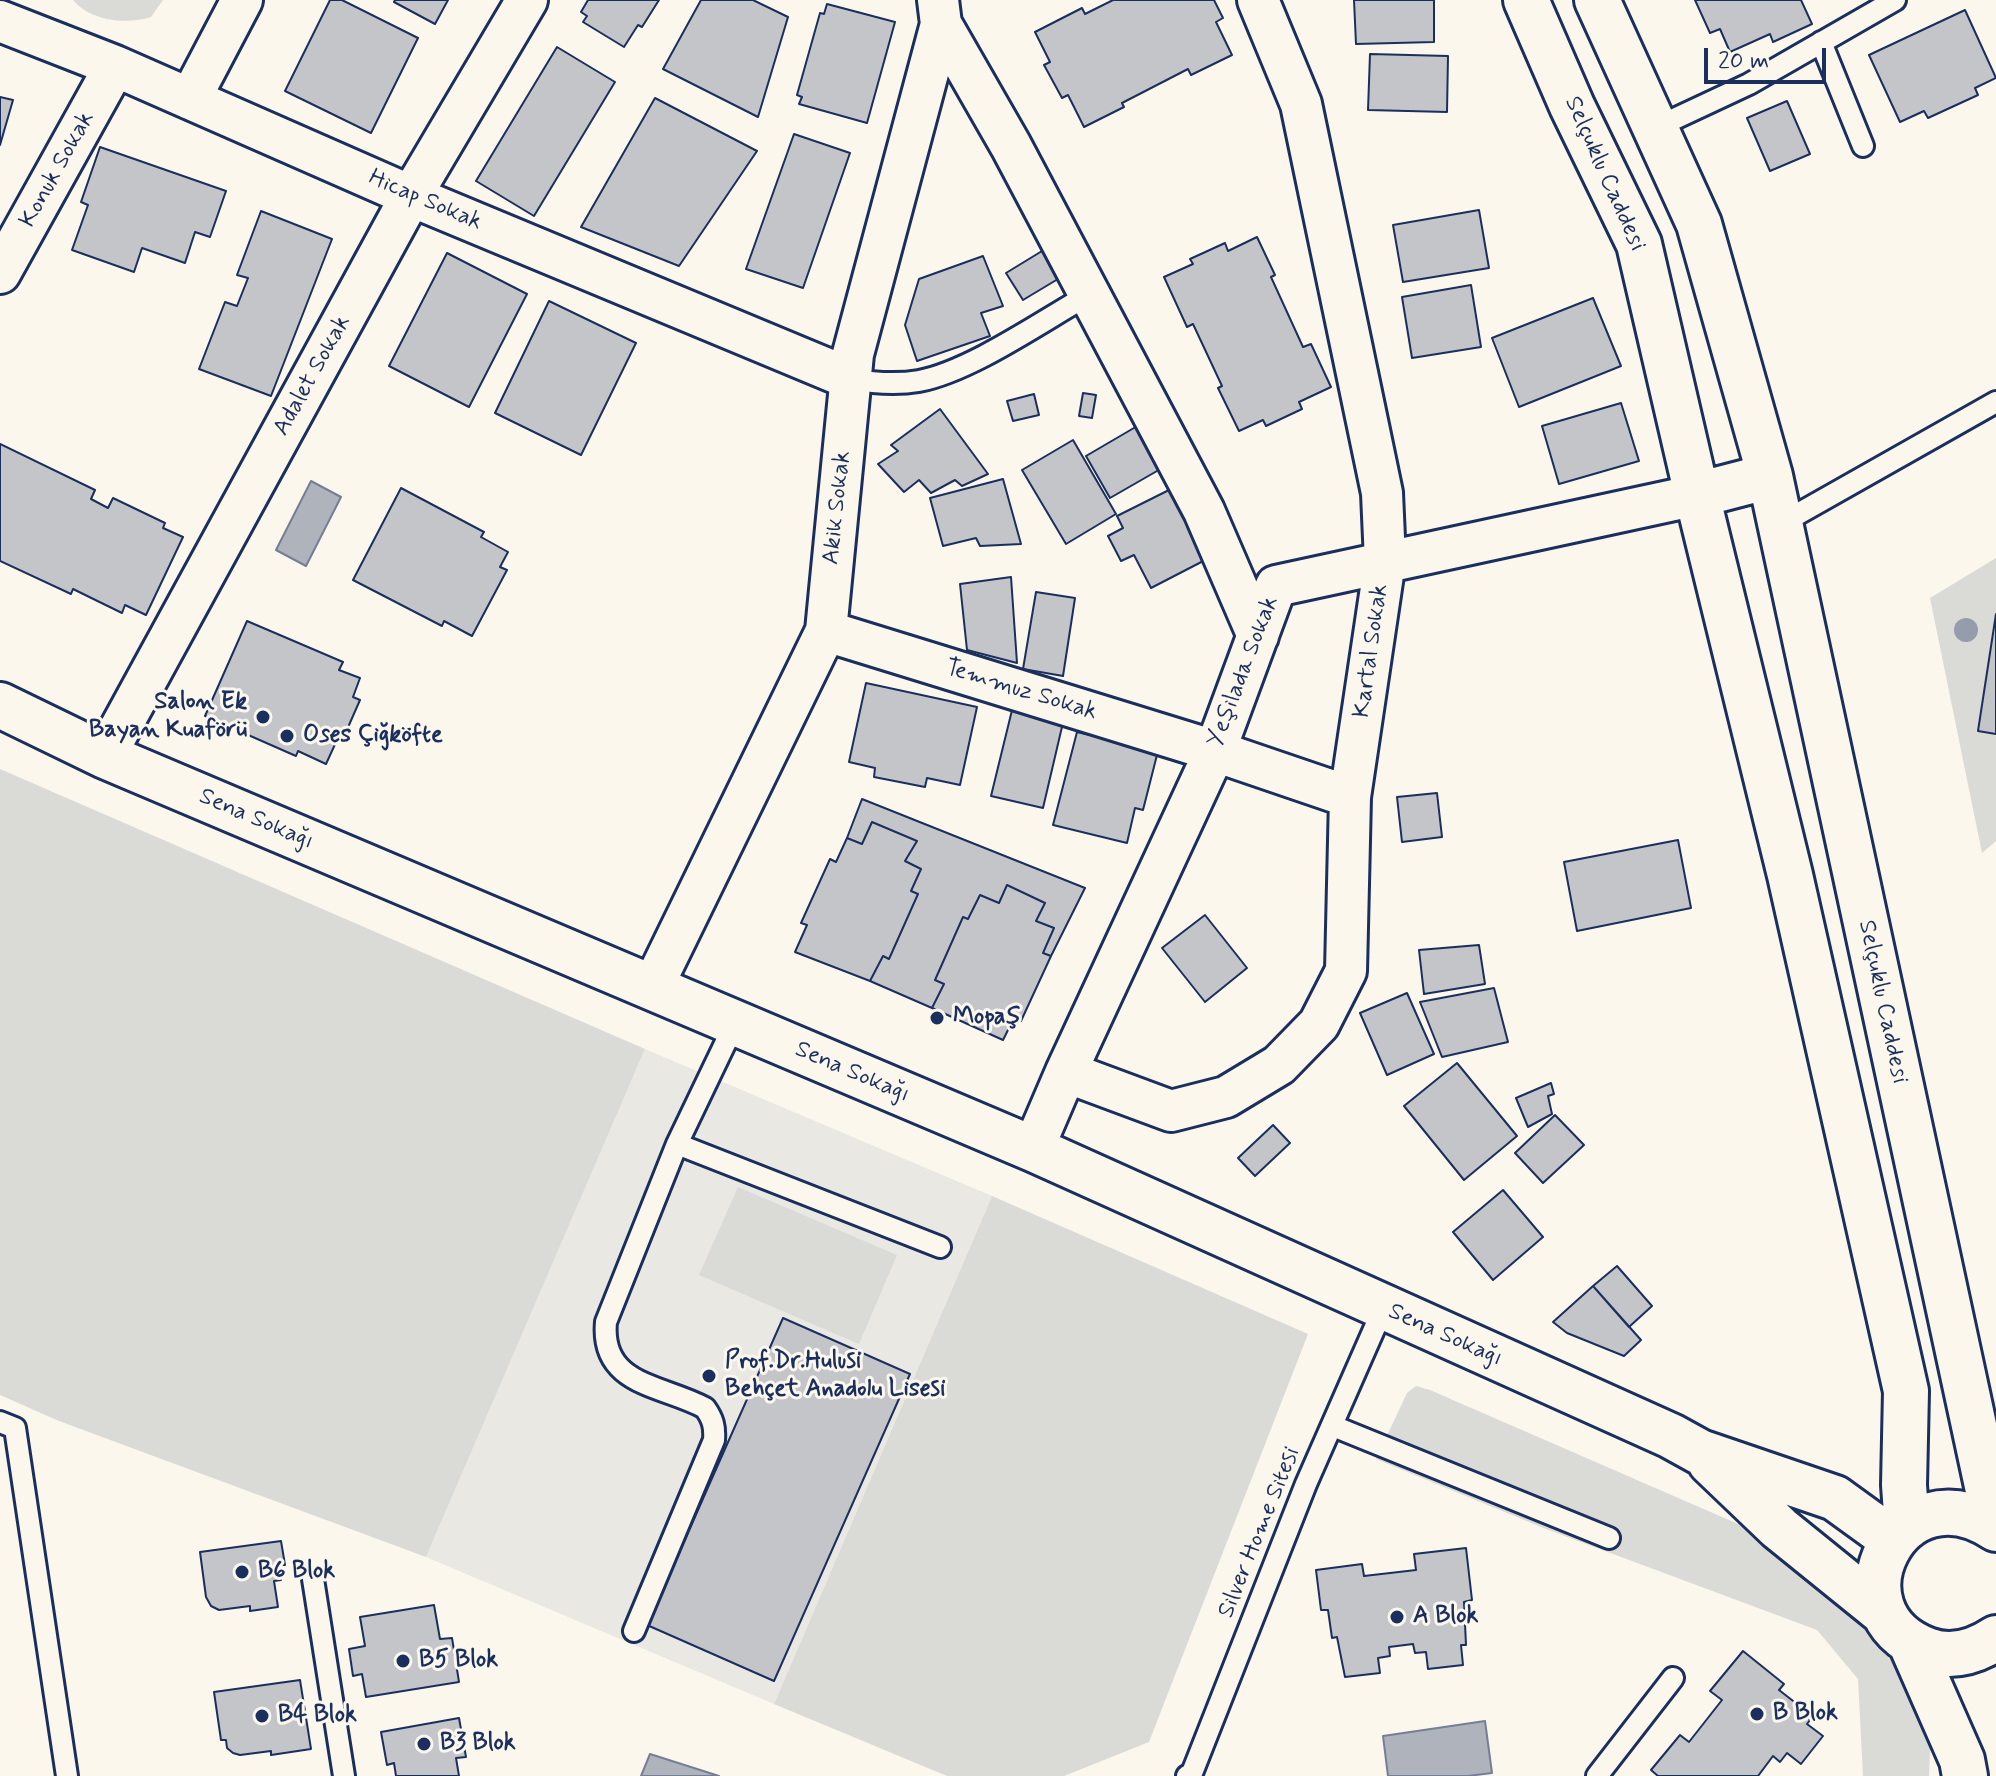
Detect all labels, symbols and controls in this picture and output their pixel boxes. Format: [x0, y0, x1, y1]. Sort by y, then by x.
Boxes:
scale bar [1708, 32, 1830, 82]
text: 20 m [1718, 46, 1769, 77]
street label: Selçuklu Caddesi [1557, 92, 1651, 256]
street label: Konuk Sokak [14, 107, 102, 233]
street label: Hicap Sokak [364, 164, 486, 238]
street label: Adalet Sokak [268, 311, 358, 441]
street label: Akik Sokak [818, 450, 858, 566]
street label: Kartal Sokak [1348, 582, 1396, 720]
street label: Yeşilada Sokak [1202, 592, 1286, 752]
street label: Temmuz Sokak [942, 654, 1100, 728]
place label: Salon Ek Bayan Kuaförü [89, 689, 247, 745]
marker: Salon Ek Bayan Kuaförü [254, 708, 272, 726]
place label: Oses Çiğköfte [303, 722, 443, 750]
marker: Oses Çiğköfte [278, 727, 296, 745]
street label: Sena Sokağı [194, 783, 318, 857]
street label: Selçuklu Caddesi [1851, 918, 1913, 1086]
place label: Mopaş [953, 1004, 1021, 1032]
marker: Mopaş [928, 1009, 946, 1027]
street label: Sena Sokağı [790, 1036, 914, 1110]
street label: Sena Sokağı [1383, 1298, 1507, 1374]
place label: Prof.Dr.Hulusi Behçet Anadolu Lisesi [725, 1348, 945, 1404]
marker: Prof.Dr.Hulusi Behçet Anadolu Lisesi [700, 1367, 718, 1385]
street label: Silver Home Sitesi [1213, 1443, 1307, 1623]
place label: B6 Blok [258, 1558, 335, 1586]
marker: B6 Blok [233, 1563, 251, 1581]
place label: A Blok [1413, 1603, 1478, 1631]
marker: A Blok [1388, 1608, 1406, 1626]
place label: B5 Blok [419, 1647, 498, 1675]
marker: B5 Blok [394, 1652, 412, 1670]
place label: B Blok [1773, 1700, 1838, 1728]
place label: B4 Blok [278, 1702, 357, 1730]
marker: B Blok [1748, 1705, 1766, 1723]
marker: B4 Blok [253, 1707, 271, 1725]
place label: B3 Blok [440, 1730, 516, 1758]
marker: B3 Blok [415, 1735, 433, 1753]

